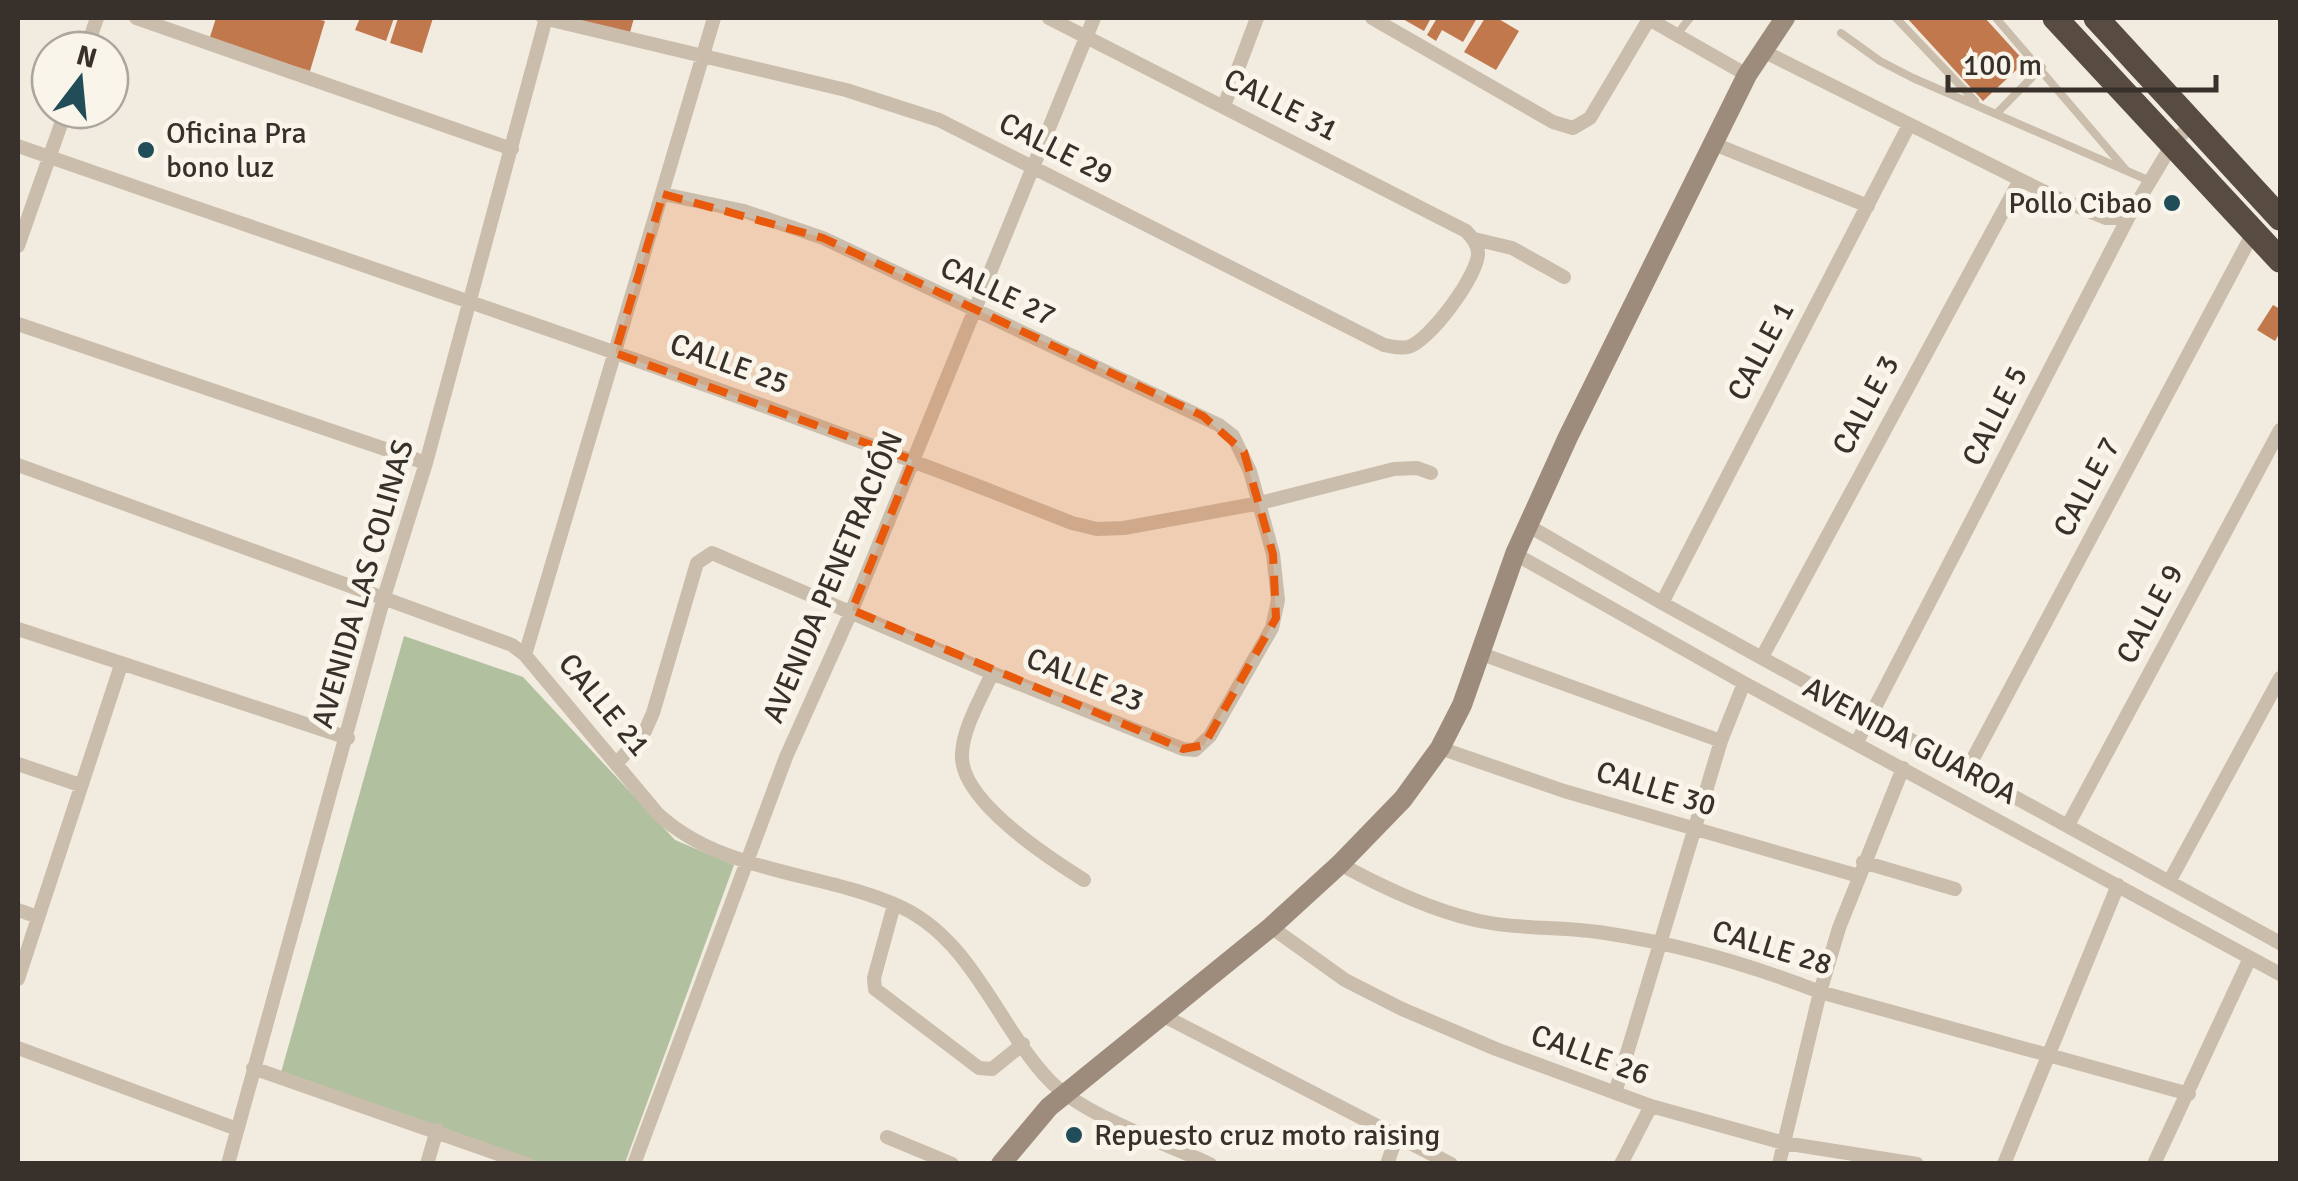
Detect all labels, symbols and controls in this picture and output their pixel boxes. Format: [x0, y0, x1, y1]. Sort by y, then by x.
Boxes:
north arrow [30, 30, 130, 130]
scale bar [1948, 30, 2216, 92]
text: N [73, 38, 101, 76]
text: 100 m [1963, 47, 2042, 84]
street label: CALLE 31 [1218, 61, 1344, 149]
street label: CALLE 29 [993, 105, 1119, 193]
place label: Oficina Pra bono luz [166, 115, 307, 186]
marker: Oficina Pra bono luz [135, 139, 157, 161]
place label: Pollo Cibao [2008, 185, 2152, 222]
marker: Pollo Cibao [2161, 192, 2183, 214]
street label: CALLE 27 [934, 249, 1062, 335]
street label: CALLE 1 [1720, 295, 1802, 407]
street label: CALLE 25 [665, 326, 793, 402]
street label: CALLE 3 [1825, 349, 1907, 461]
street label: CALLE 5 [1954, 360, 2036, 472]
street label: AVENIDA PENETRACIÓN [755, 426, 911, 728]
street label: CALLE 7 [2046, 431, 2128, 543]
street label: AVENIDA LAS COLINAS [304, 435, 422, 733]
street label: CALLE 9 [2109, 558, 2191, 670]
street label: CALLE 23 [1021, 640, 1149, 720]
street label: CALLE 21 [550, 646, 658, 764]
street label: AVENIDA GUAROA [1797, 669, 2023, 813]
street label: CALLE 30 [1592, 753, 1720, 825]
street label: CALLE 28 [1708, 912, 1836, 984]
street label: CALLE 26 [1526, 1017, 1654, 1093]
place label: Repuesto cruz moto raising [1094, 1117, 1440, 1154]
marker: Repuesto cruz moto raising [1063, 1124, 1085, 1146]

